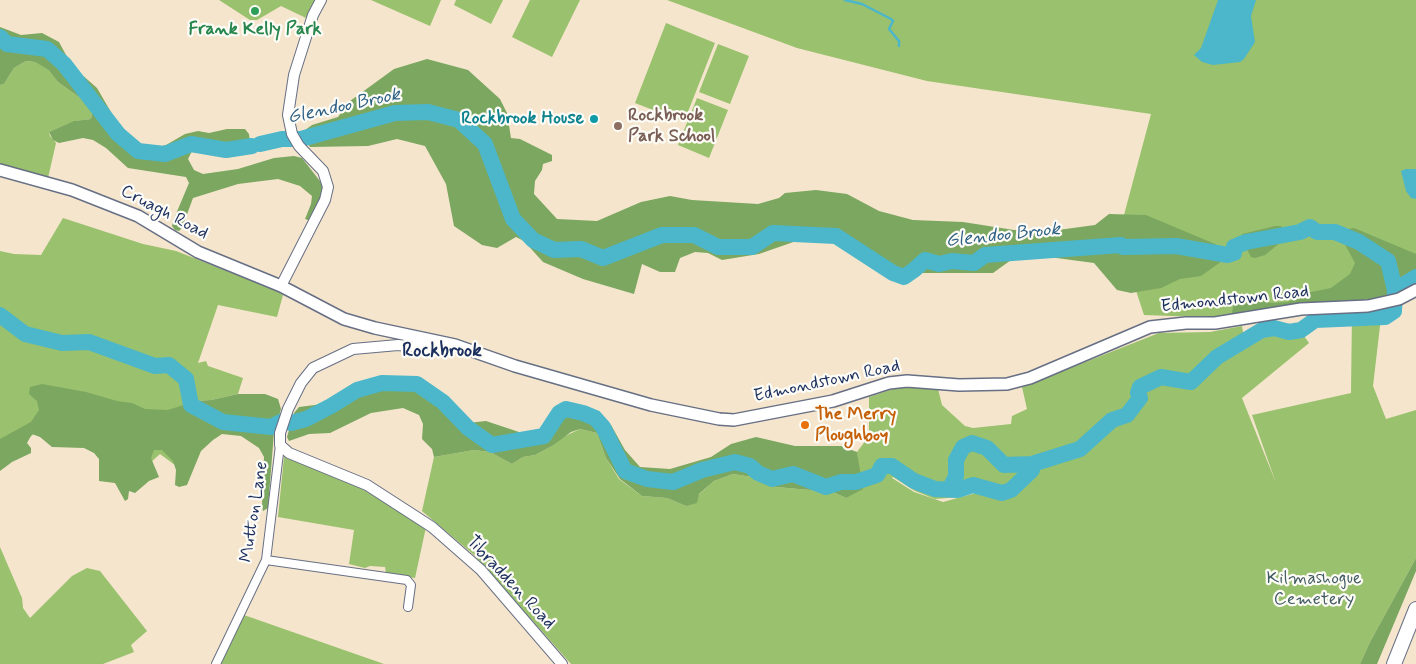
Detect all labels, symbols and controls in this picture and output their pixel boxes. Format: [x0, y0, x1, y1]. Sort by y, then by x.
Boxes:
marker: Frank Kelly Park [249, 5, 261, 17]
place label: Frank Kelly Park [188, 19, 322, 41]
water label: Glendoo Brook [286, 84, 402, 130]
place label: Rockbrook Park School [628, 105, 715, 148]
place label: Rockbrook House [461, 108, 584, 130]
marker: Rockbrook House [588, 113, 600, 125]
marker: Rockbrook Park School [612, 120, 624, 132]
street label: Cruagh Road [116, 181, 212, 245]
water label: Glendoo Brook [945, 219, 1061, 253]
street label: Edmondstown Road [1160, 281, 1310, 319]
district label: Rockbrook [402, 341, 482, 363]
street label: Edmondstown Road [752, 356, 902, 408]
place label: The Merry Ploughboy [815, 404, 896, 446]
marker: The Merry Ploughboy [799, 419, 811, 431]
street label: Mutton Lane [236, 460, 274, 564]
street label: Tibradden Road [461, 532, 559, 634]
park label: Kilmashogue Cemetery [1267, 568, 1361, 610]

